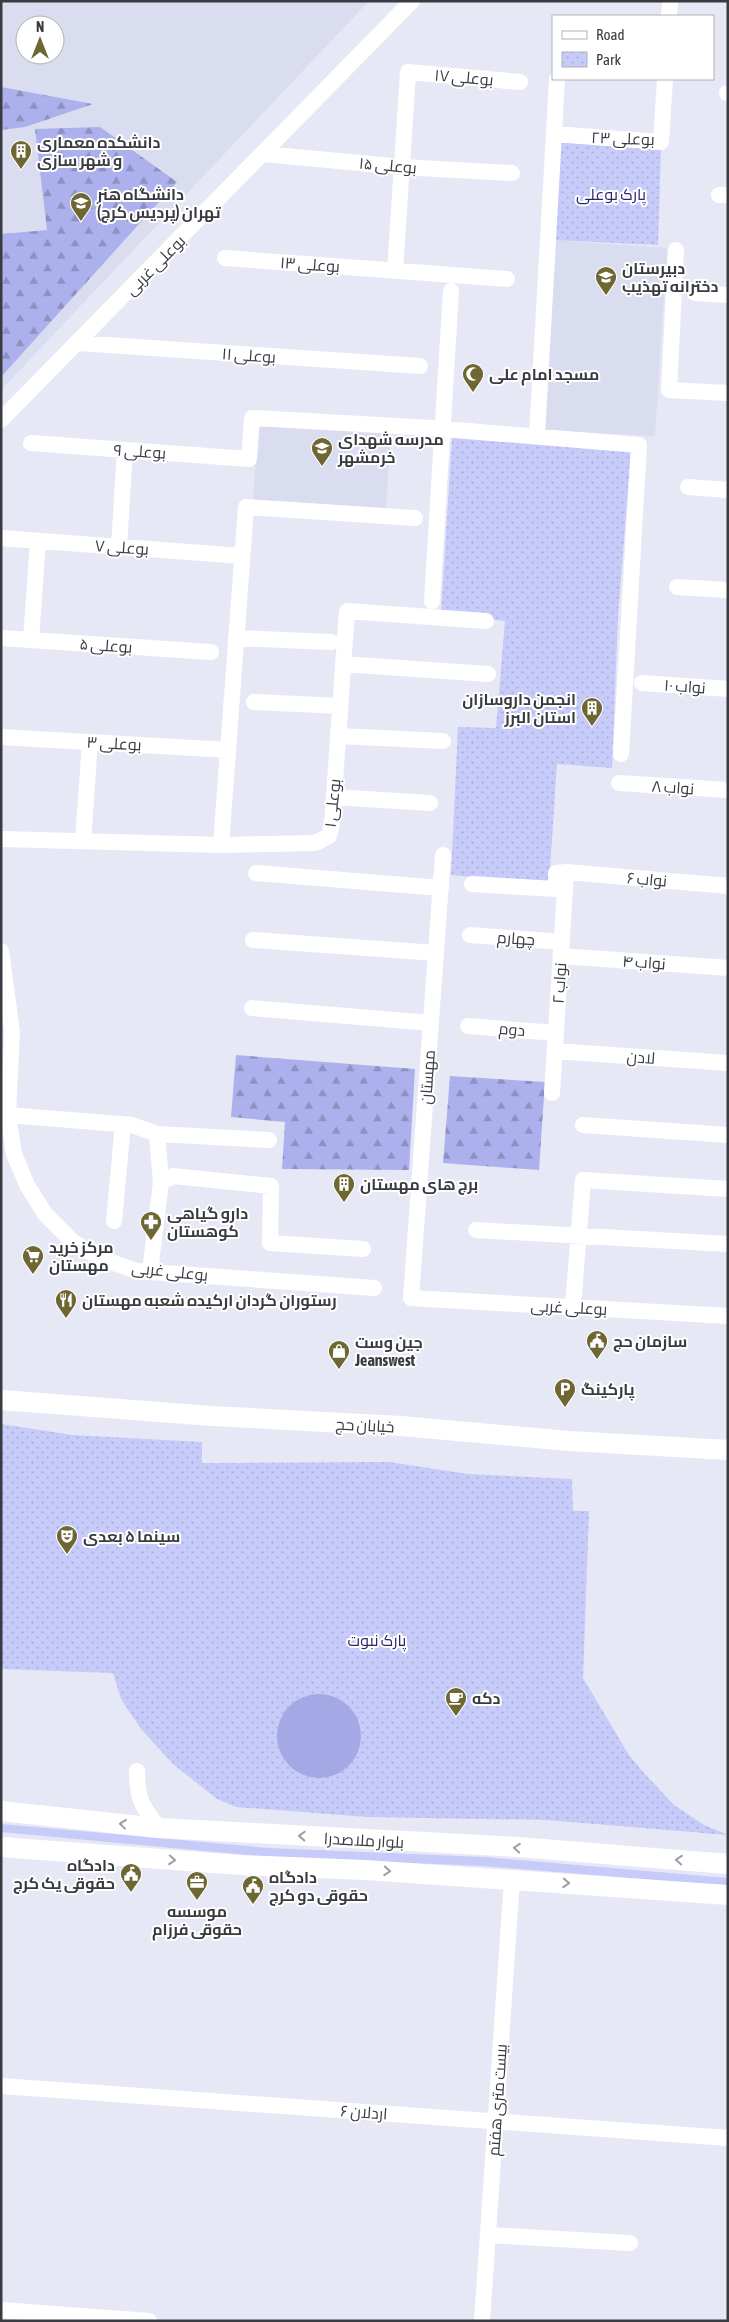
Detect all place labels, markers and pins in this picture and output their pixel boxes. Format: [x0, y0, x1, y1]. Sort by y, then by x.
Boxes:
place label: دانشکده معماری و شهر سازی [37, 133, 160, 170]
building icon: دانشکده معماری و شهر سازی [9, 139, 33, 170]
place label: دانشگاه هنر تهران (پردیس کرج) [96, 185, 222, 224]
school or university icon: دانشگاه هنر تهران (پردیس کرج) [69, 191, 93, 222]
place label: دبیرستان دخترانه تهذیب [622, 259, 719, 296]
school or university icon: دبیرستان دخترانه تهذیب [594, 265, 618, 296]
mosque icon: مسجد امام علی [461, 362, 485, 393]
place label: مسجد امام علی [489, 365, 599, 386]
place label: مدرسه شهدای خرمشهر [337, 430, 444, 467]
school or university icon: مدرسه شهدای خرمشهر [310, 436, 334, 467]
place label: انجمن داروسازان استان البرز [462, 690, 576, 727]
building icon: انجمن داروسازان استان البرز [580, 696, 604, 727]
building icon: برج های مهستان [332, 1172, 356, 1203]
place label: برج های مهستان [360, 1175, 478, 1195]
place label: دارو گیاهی کوهستان [167, 1204, 248, 1241]
pharmacy icon: دارو گیاهی کوهستان [139, 1210, 163, 1241]
place label: مرکز خرید مهستان [49, 1238, 114, 1275]
supermarket icon: مرکز خرید مهستان [21, 1244, 45, 1275]
restaurant icon: رستوران گردان ارکیده شعبه مهستان [54, 1288, 78, 1319]
place label: رستوران گردان ارکیده شعبه مهستان [82, 1291, 337, 1310]
public building icon: سازمان حج [585, 1329, 609, 1360]
place label: سازمان حج [613, 1332, 687, 1352]
place label: جین وست Jeanswest [354, 1333, 423, 1369]
shop icon: جین وست Jeanswest [327, 1339, 351, 1370]
parking icon: پارکینگ [553, 1377, 577, 1408]
place label: پارکینگ [581, 1380, 635, 1401]
theatre icon: سینما ۵ بعدی [55, 1524, 79, 1555]
place label: سینما ۵ بعدی [83, 1527, 180, 1546]
cafe icon: دکه [444, 1686, 468, 1717]
place label: دکه [472, 1689, 500, 1707]
place label: دادگاه حقوقی یک کرج [13, 1856, 115, 1894]
public building icon: دادگاه حقوقی یک کرج [119, 1862, 143, 1893]
place label: دادگاه حقوقی دو کرج [269, 1868, 368, 1906]
office icon: موسسه حقوقی فرزام [185, 1870, 209, 1901]
public building icon: دادگاه حقوقی دو کرج [241, 1874, 265, 1905]
place label: موسسه حقوقی فرزام [152, 1902, 242, 1941]

